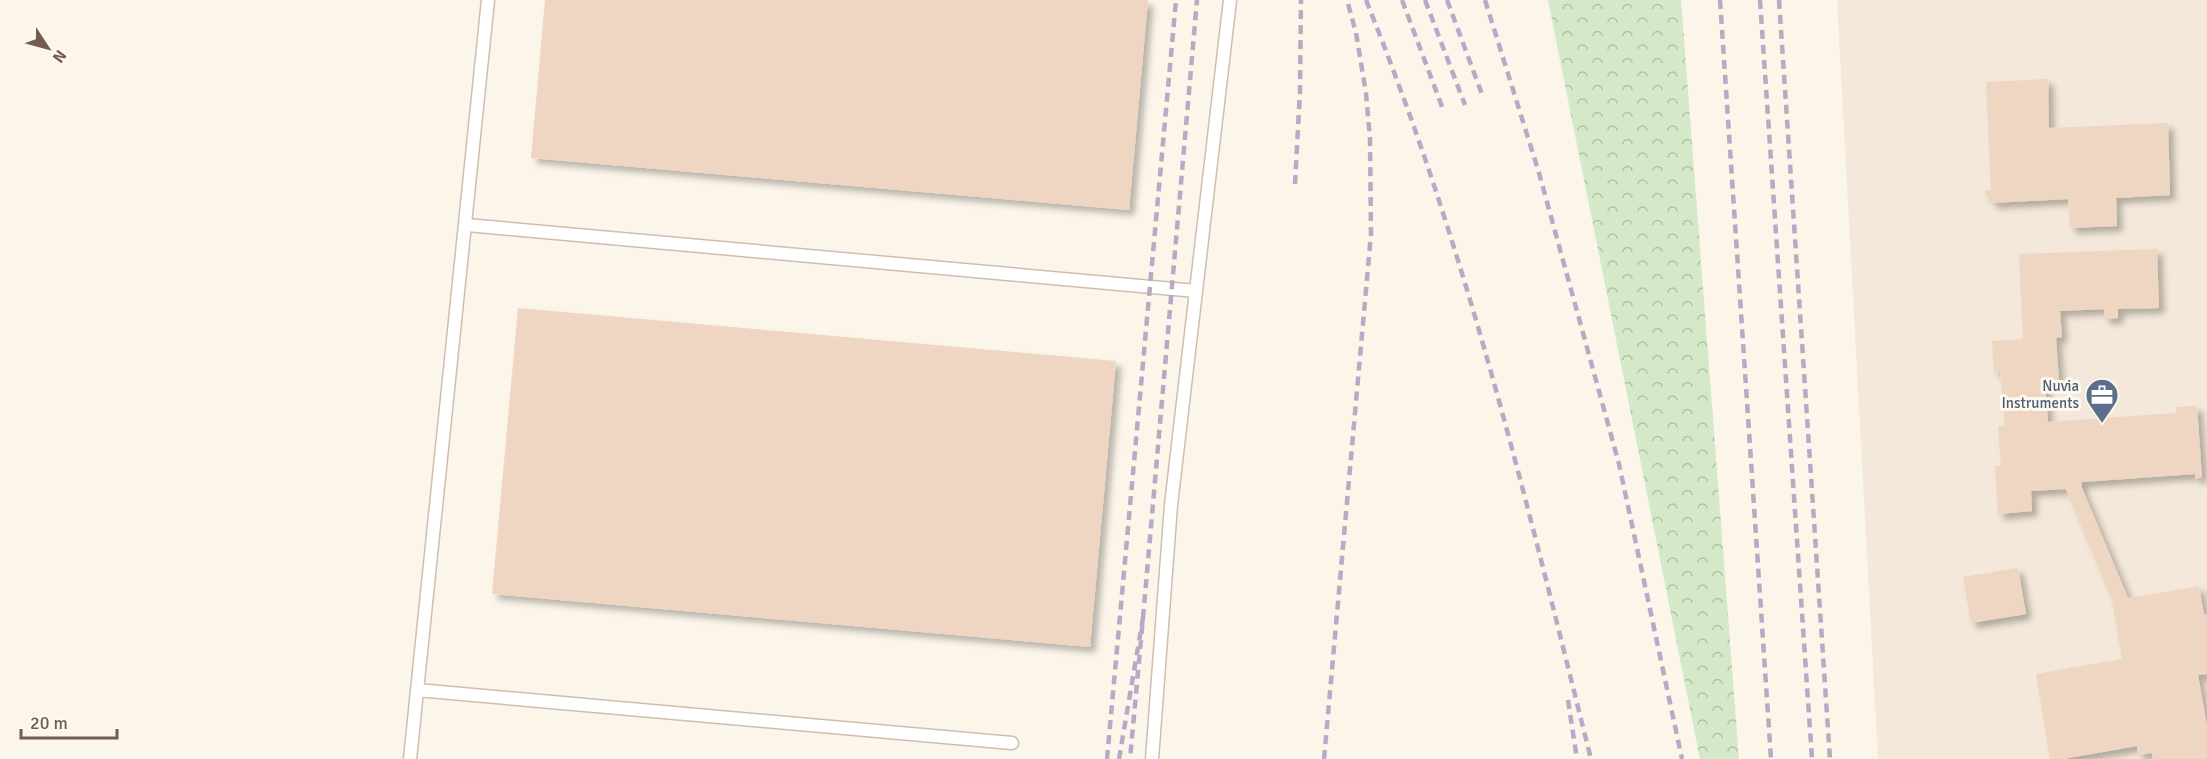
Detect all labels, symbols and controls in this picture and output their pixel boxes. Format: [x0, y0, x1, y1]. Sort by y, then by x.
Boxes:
north arrow [18, 18, 78, 78]
text: N [48, 46, 71, 67]
place label: Nuvia Instruments [2001, 377, 2079, 412]
office icon: Nuvia Instruments [2084, 377, 2120, 424]
scale bar [21, 702, 117, 740]
text: 20 m [30, 712, 68, 734]

